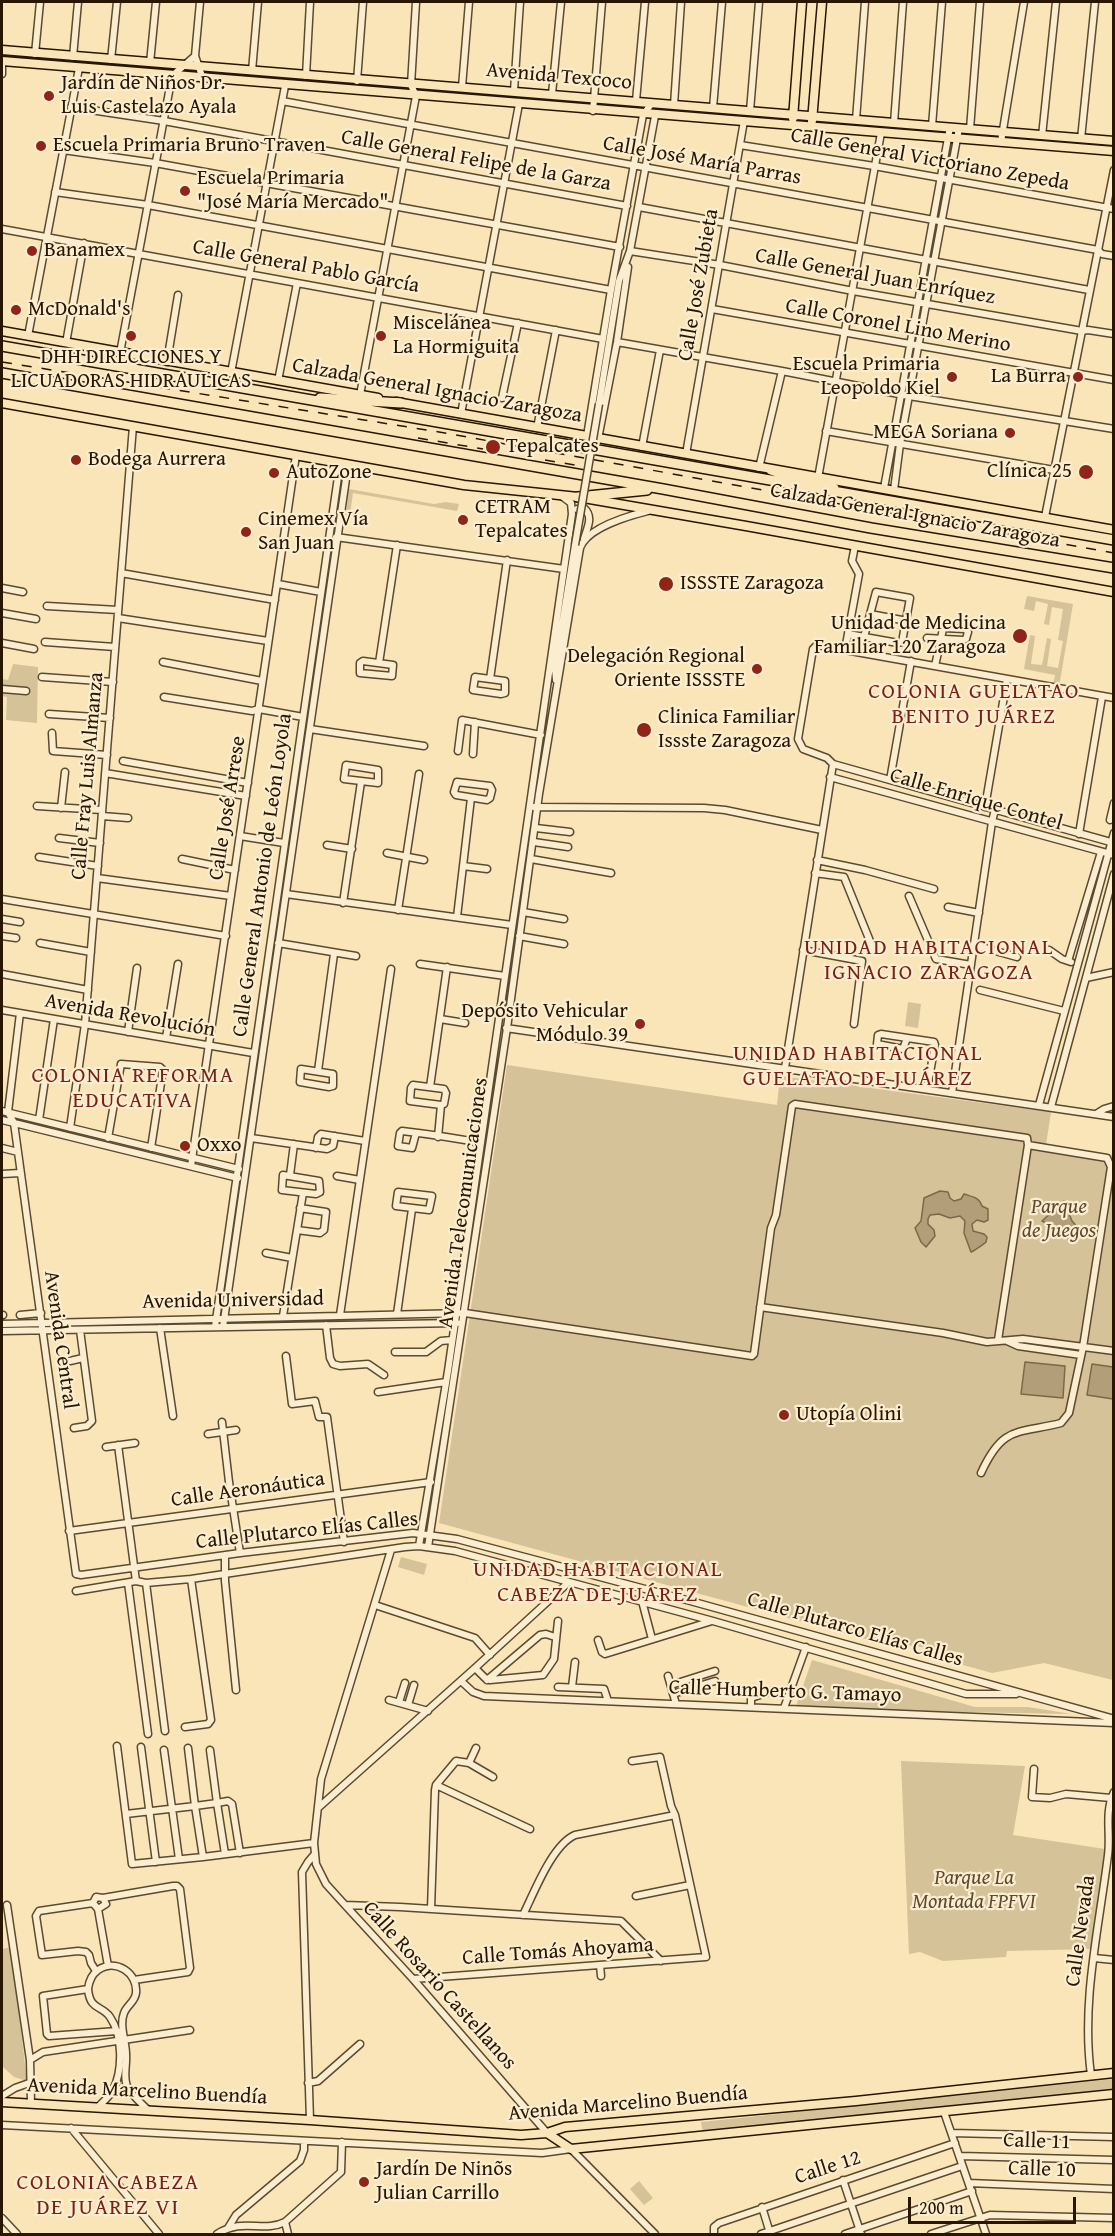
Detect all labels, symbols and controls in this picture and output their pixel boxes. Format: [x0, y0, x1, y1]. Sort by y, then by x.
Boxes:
street label: Avenida Texcoco [485, 58, 633, 96]
place label: Jardín de Niños Dr. Luis Castelazo Ayala [61, 71, 236, 121]
marker: Jardín de Niños Dr. Luis Castelazo Ayala [42, 89, 56, 103]
street label: Calle General Victoriano Zepeda [789, 123, 1071, 197]
street label: Calle General Felipe de la Garza [339, 125, 613, 197]
street label: Calle José María Parras [601, 131, 803, 191]
place label: Escuela Primaria Bruno Traven [53, 133, 325, 159]
marker: Escuela Primaria Bruno Traven [34, 139, 48, 153]
place label: Escuela Primaria "José María Mercado" [197, 166, 388, 216]
marker: Escuela Primaria "José María Mercado" [178, 184, 192, 198]
street label: Calle José Zubieta [673, 207, 725, 363]
street label: Calle General Pablo García [191, 235, 421, 299]
place label: Banamex [44, 238, 125, 264]
street label: Calle General Juan Enríquez [753, 243, 997, 311]
marker: Banamex [25, 244, 39, 258]
street label: Calle Coronel Lino Merino [783, 294, 1013, 358]
place label: McDonald's [28, 297, 131, 323]
marker: McDonald's [9, 303, 23, 317]
place label: Miscelánea La Hormiguita [393, 311, 519, 361]
marker: DHH DIRECCIONES Y LICUADORAS HIDRAULICAS [124, 329, 138, 343]
marker: Miscelánea La Hormiguita [374, 329, 388, 343]
place label: DHH DIRECCIONES Y LICUADORAS HIDRAULICAS [11, 345, 251, 395]
place label: Escuela Primaria Leopoldo Kiel [793, 352, 940, 402]
street label: Calzada General Ignacio Zaragoza [290, 353, 584, 429]
place label: La Burra [991, 364, 1066, 390]
marker: Escuela Primaria Leopoldo Kiel [945, 370, 959, 384]
marker: La Burra [1071, 370, 1085, 384]
place label: MEGA Soriana [873, 420, 998, 446]
marker: MEGA Soriana [1003, 426, 1017, 440]
place label: Tepalcates [506, 434, 599, 460]
marker: Tepalcates [484, 438, 502, 456]
place label: Bodega Aurrera [88, 447, 226, 473]
marker: Bodega Aurrera [69, 453, 83, 467]
place label: Clínica 25 [987, 459, 1072, 485]
place label: AutoZone [286, 460, 372, 486]
marker: Clínica 25 [1077, 463, 1095, 481]
marker: AutoZone [267, 466, 281, 480]
street label: Calzada General Ignacio Zaragoza [768, 478, 1062, 554]
place label: CETRAM Tepalcates [475, 495, 568, 545]
place label: Cinemex Vía San Juan [258, 507, 369, 557]
marker: CETRAM Tepalcates [456, 513, 470, 527]
marker: Cinemex Vía San Juan [239, 525, 253, 539]
place label: ISSSTE Zaragoza [680, 571, 824, 597]
marker: ISSSTE Zaragoza [657, 575, 675, 593]
place label: Unidad de Medicina Familiar 120 Zaragoza [814, 611, 1006, 661]
marker: Unidad de Medicina Familiar 120 Zaragoza [1011, 627, 1029, 645]
place label: Delegación Regional Oriente ISSSTE [567, 644, 745, 694]
marker: Delegación Regional Oriente ISSSTE [750, 662, 764, 676]
street label: Calle Fray Luis Almanza [66, 671, 110, 881]
district label: COLONIA GUELATAO BENITO JUÁREZ [868, 679, 1080, 730]
place label: Clinica Familiar Issste Zaragoza [658, 705, 796, 755]
street label: Calle General Antonio de León Loyola [228, 712, 298, 1038]
marker: Clinica Familiar Issste Zaragoza [635, 721, 653, 739]
street label: Calle José Arrese [204, 734, 252, 882]
street label: Calle Enrique Contel [887, 763, 1065, 837]
district label: UNIDAD HABITACIONAL IGNACIO ZARAGOZA [804, 935, 1054, 986]
street label: Avenida Revolución [43, 989, 217, 1043]
place label: Depósito Vehicular Módulo 39 [461, 999, 628, 1049]
marker: Depósito Vehicular Módulo 39 [633, 1017, 647, 1031]
district label: UNIDAD HABITACIONAL GUELATAO DE JUÁREZ [733, 1041, 983, 1092]
district label: COLONIA REFORMA EDUCATIVA [31, 1063, 235, 1114]
street label: Avenida Telecomunicaciones [434, 1076, 494, 1330]
place label: Oxxo [197, 1133, 241, 1159]
marker: Oxxo [178, 1139, 192, 1153]
park label: Parque de Juegos [1022, 1195, 1096, 1245]
street label: Avenida Central [38, 1269, 82, 1411]
street label: Avenida Universidad [142, 1287, 324, 1315]
place label: Utopía Olini [796, 1402, 902, 1428]
marker: Utopía Olini [777, 1408, 791, 1422]
street label: Calle Aeronáutica [170, 1467, 326, 1513]
street label: Calle Plutarco Elías Calles [195, 1507, 419, 1555]
district label: UNIDAD HABITACIONAL CABEZA DE JUÁREZ [473, 1557, 723, 1609]
street label: Calle Plutarco Elías Calles [744, 1587, 966, 1673]
street label: Calle Humberto G. Tamayo [668, 1675, 902, 1709]
park label: Parque La Montada FPFVI [912, 1866, 1036, 1916]
street label: Calle Nevada [1061, 1874, 1101, 1988]
street label: Calle Rosario Castellanos [357, 1897, 521, 2075]
street label: Calle Tomás Ahoyama [462, 1933, 654, 1971]
street label: Avenida Marcelino Buendía [26, 2073, 268, 2111]
street label: Avenida Marcelino Buendía [507, 2081, 749, 2127]
street label: Calle 11 [1003, 2128, 1071, 2156]
street label: Calle 12 [792, 2146, 864, 2190]
street label: Calle 10 [1008, 2156, 1076, 2184]
place label: Jardín De Ninõs Julian Carrillo [376, 2157, 512, 2207]
district label: COLONIA CABEZA DE JUÁREZ VI [16, 2170, 200, 2222]
marker: Jardín De Ninõs Julian Carrillo [357, 2175, 371, 2189]
scale bar [911, 2185, 1079, 2223]
text: 200 m [919, 2194, 964, 2221]

